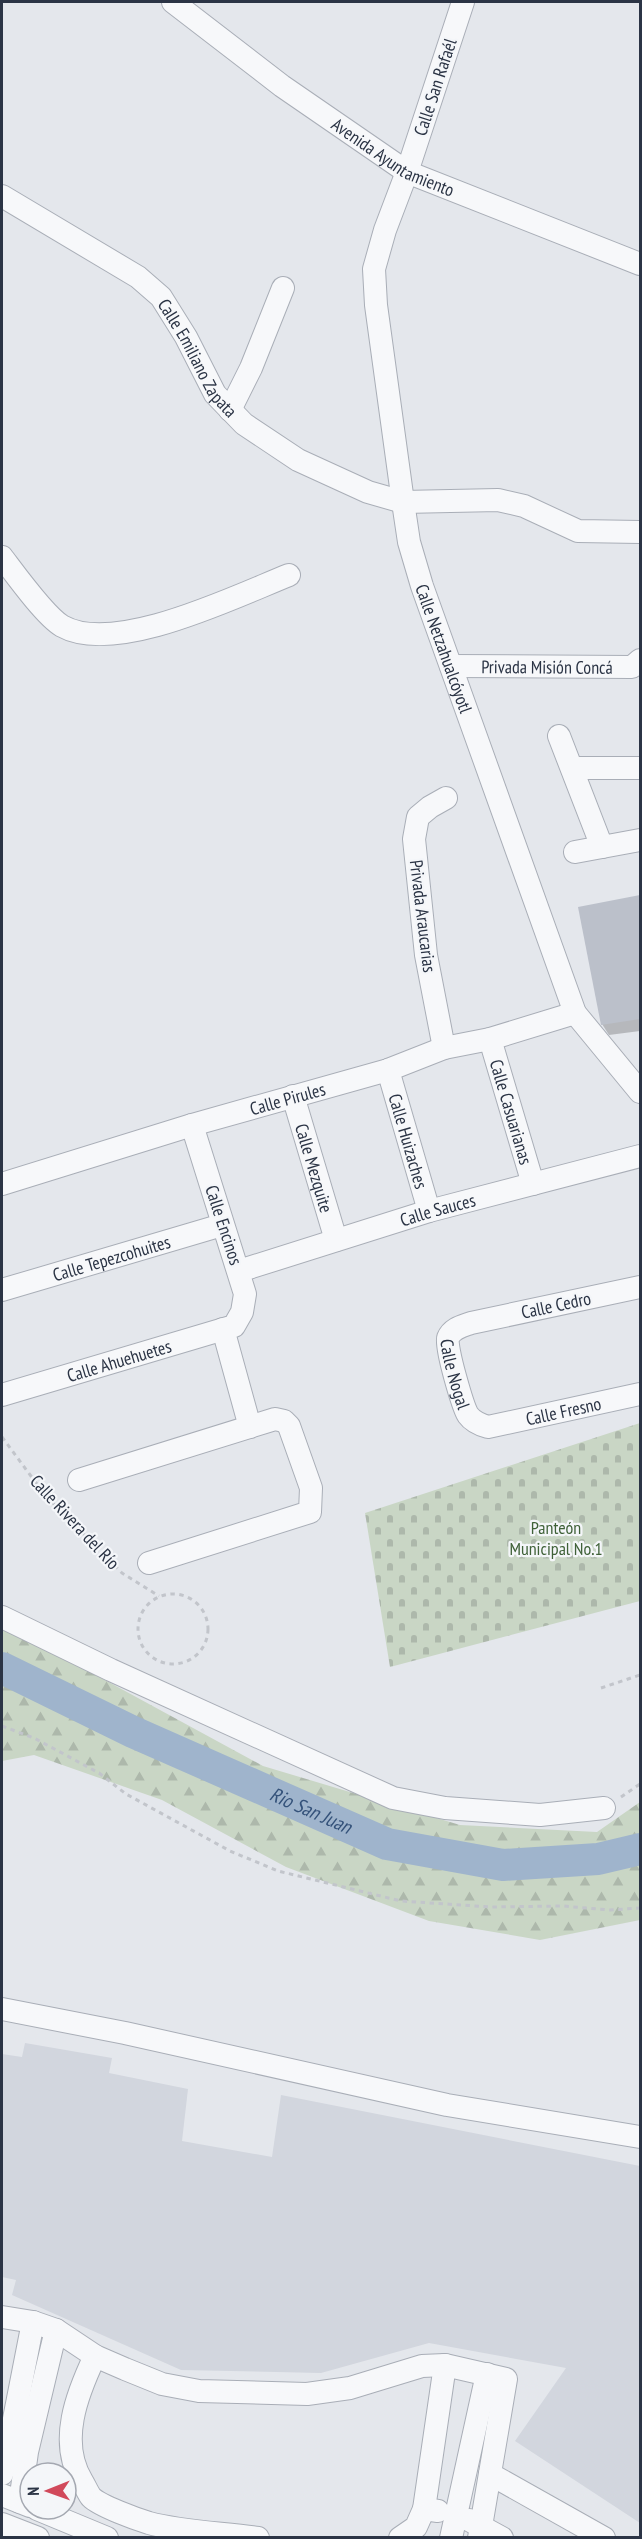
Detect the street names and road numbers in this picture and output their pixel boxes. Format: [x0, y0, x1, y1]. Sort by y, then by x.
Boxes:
street label: Calle San Rafaél [408, 35, 462, 138]
street label: Avenida Ayuntamiento [327, 112, 458, 201]
street label: Calle Emiliano Zapata [153, 294, 242, 422]
street label: Calle Netzahualcóyotl [411, 581, 478, 717]
street label: Privada Misión Concá [481, 655, 613, 678]
street label: Privada Araucarias [405, 858, 441, 974]
street label: Calle Casuarianas [485, 1057, 538, 1167]
street label: Calle Pirules [247, 1077, 328, 1120]
street label: Calle Huizaches [384, 1091, 433, 1191]
street label: Calle Mezquite [290, 1121, 339, 1215]
street label: Calle Encinos [200, 1182, 248, 1268]
street label: Calle Sauces [397, 1188, 478, 1231]
street label: Calle Tepezcohuites [50, 1229, 173, 1286]
street label: Calle Cedro [519, 1286, 593, 1324]
street label: Calle Ahuehuetes [64, 1334, 174, 1387]
street label: Calle Nogal [436, 1338, 476, 1413]
street label: Calle Fresno [524, 1391, 603, 1430]
street label: Calle Rivera del Río [25, 1470, 125, 1574]

